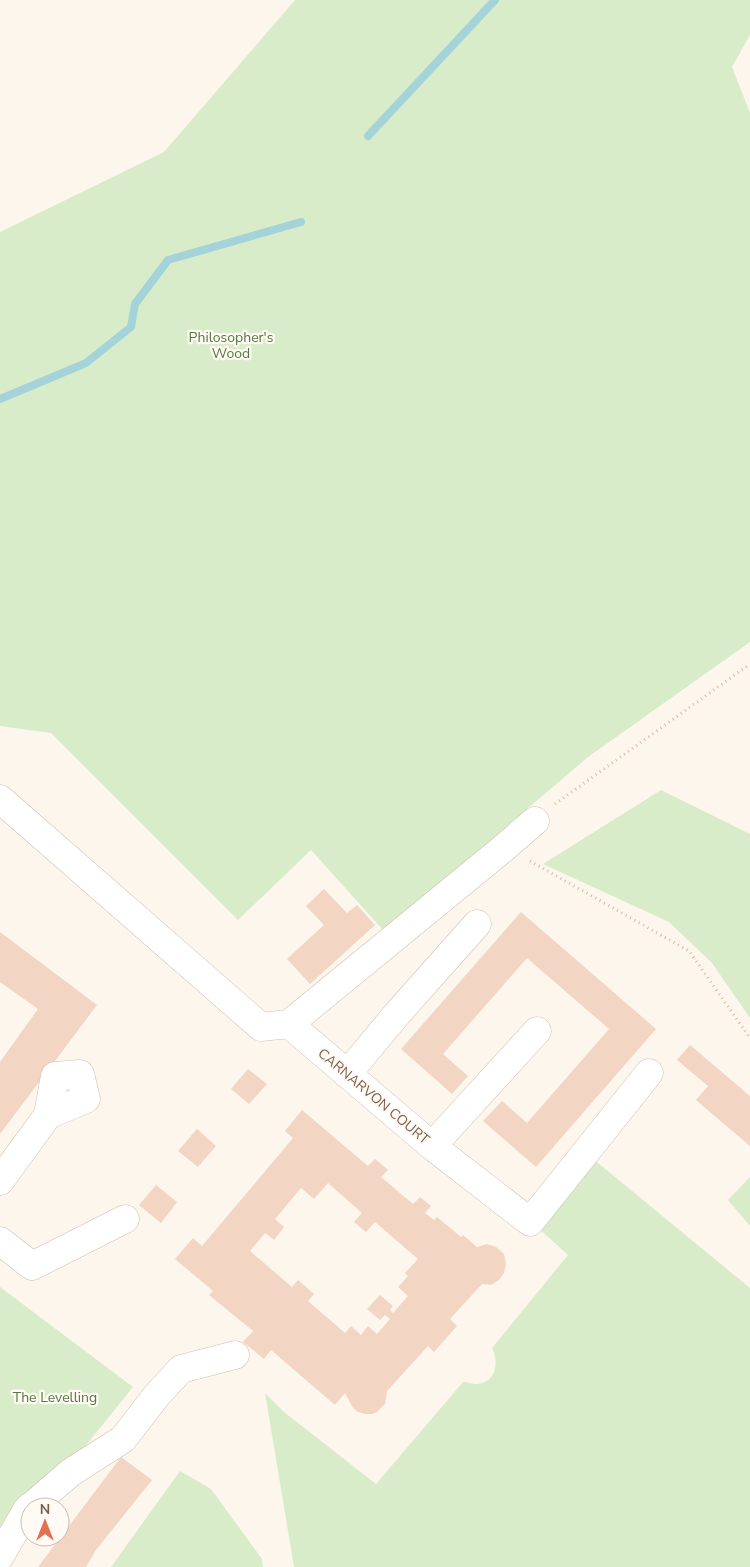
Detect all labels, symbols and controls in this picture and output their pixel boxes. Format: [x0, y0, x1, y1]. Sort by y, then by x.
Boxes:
park label: Philosopher's Wood [189, 328, 274, 363]
street label: CARNARVON COURT [314, 1044, 434, 1149]
park label: The Levelling [13, 1388, 97, 1407]
north arrow [20, 1497, 70, 1547]
text: N [40, 1500, 50, 1519]

